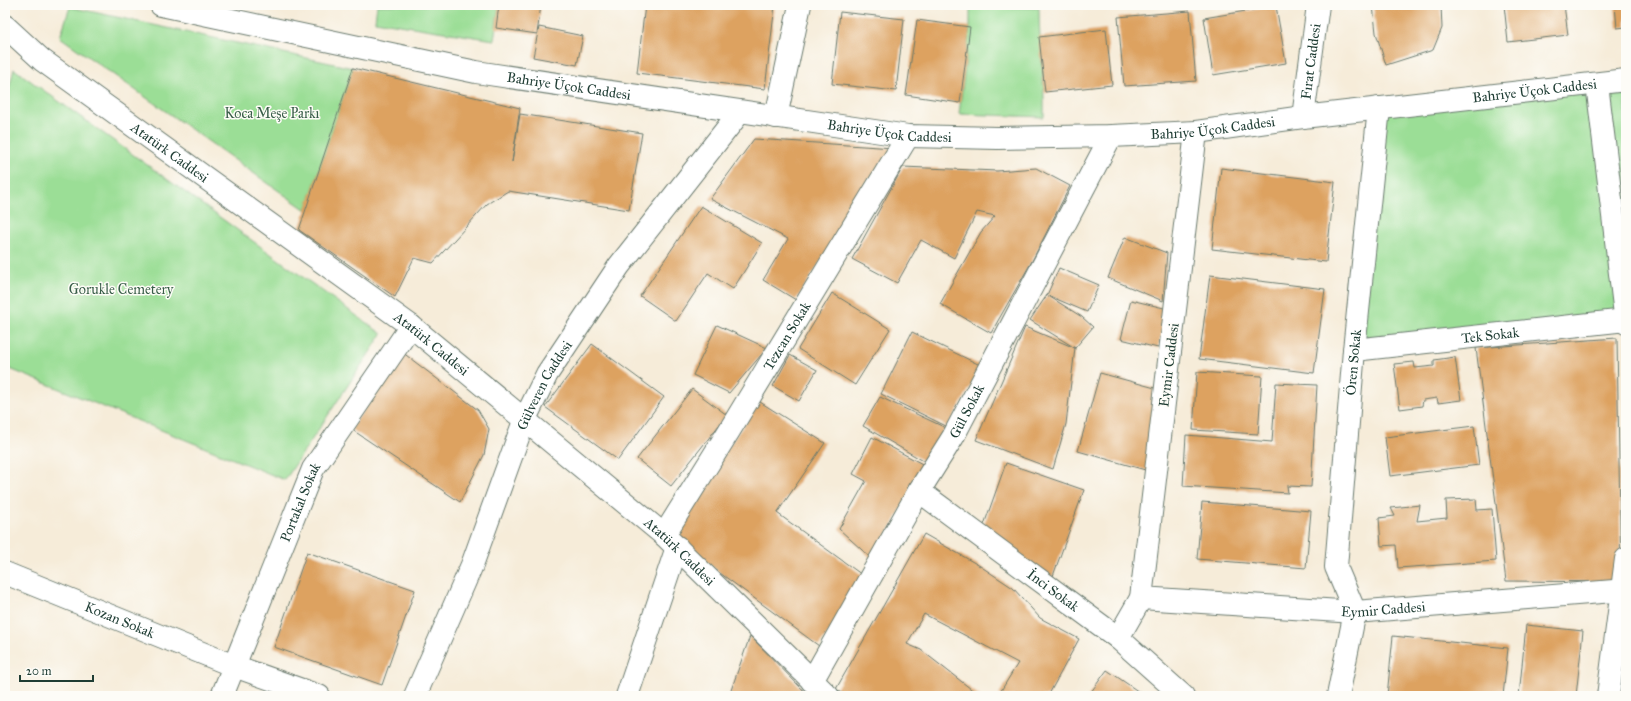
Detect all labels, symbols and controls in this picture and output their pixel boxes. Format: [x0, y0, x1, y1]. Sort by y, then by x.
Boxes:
street label: Fırat Caddesi [1297, 22, 1324, 101]
street label: Bahriye Üçok Caddesi [506, 68, 632, 103]
street label: Bahriye Üçok Caddesi [1471, 75, 1598, 106]
park label: Koca Meşe Parkı [225, 105, 320, 122]
street label: Bahriye Üçok Caddesi [1150, 113, 1276, 143]
street label: Bahriye Üçok Caddesi [826, 116, 952, 145]
street label: Atatürk Caddesi [127, 118, 212, 186]
park label: Gorukle Cemetery [69, 281, 174, 298]
street label: Tezcan Sokak [759, 298, 814, 373]
street label: Atatürk Caddesi [390, 307, 473, 379]
street label: Eymir Caddesi [1155, 322, 1183, 408]
street label: Tek Sokak [1460, 323, 1520, 347]
street label: Ören Sokak [1340, 328, 1365, 396]
street label: Gülveren Caddesi [513, 337, 576, 432]
street label: Gül Sokak [945, 381, 988, 441]
street label: Portakal Sokak [276, 458, 324, 544]
street label: Atatürk Caddesi [640, 513, 719, 589]
street label: İnci Sokak [1024, 565, 1083, 615]
street label: Kozan Sokak [82, 598, 158, 642]
street label: Eymir Caddesi [1340, 598, 1426, 621]
scale bar [20, 657, 93, 683]
text: 20 m [26, 664, 52, 678]

